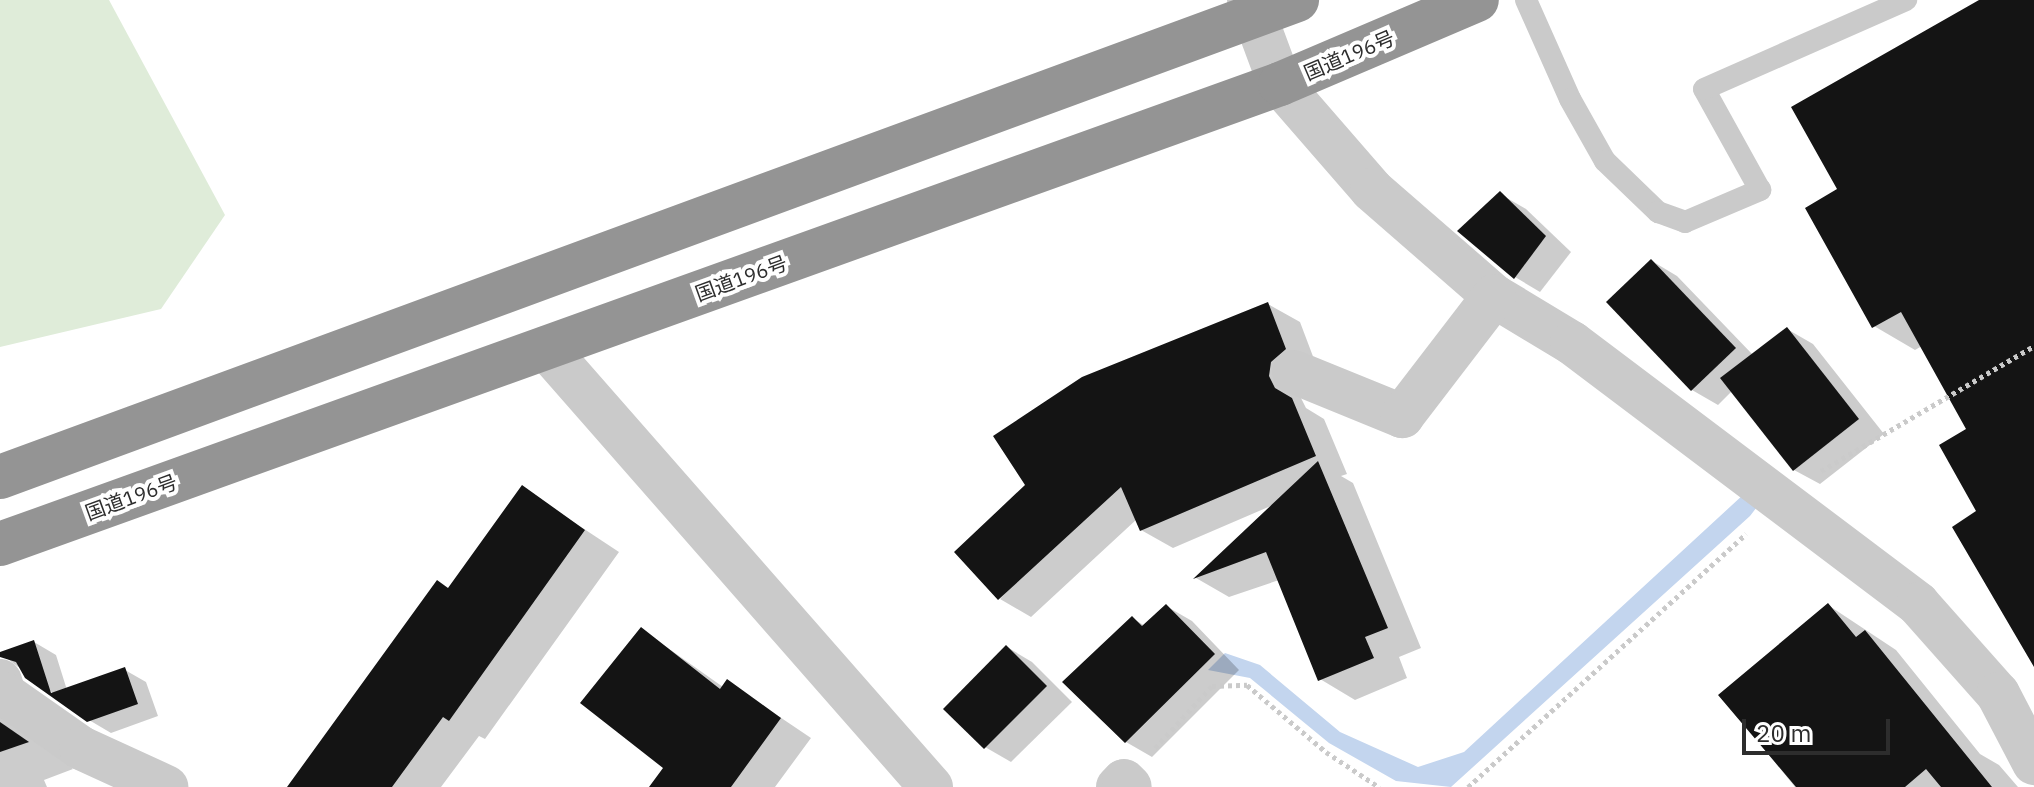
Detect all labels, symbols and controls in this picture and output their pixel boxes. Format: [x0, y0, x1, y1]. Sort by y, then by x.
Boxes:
street label: 国道196号 [1300, 25, 1398, 85]
street label: 国道196号 [692, 250, 790, 306]
street label: 国道196号 [82, 469, 180, 525]
scale bar [1746, 703, 1894, 753]
text: 20 m [1756, 717, 1811, 749]

